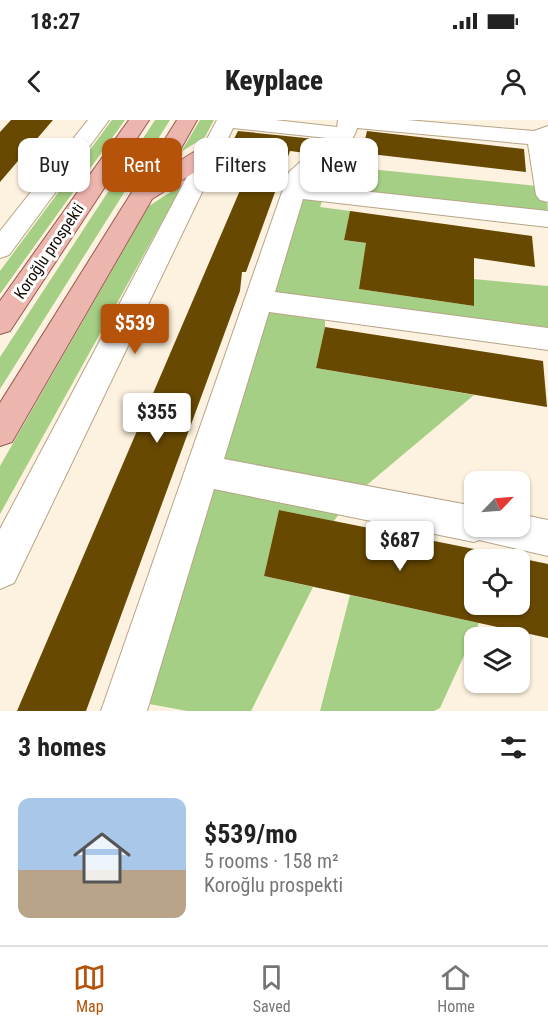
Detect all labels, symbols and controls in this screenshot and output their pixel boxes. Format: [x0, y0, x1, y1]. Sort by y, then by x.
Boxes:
text: 18:27 [30, 9, 81, 34]
icon: back [18, 65, 51, 98]
text: Keyplace [225, 65, 323, 97]
icon: person [497, 65, 530, 98]
chip: Buy [18, 138, 90, 192]
chip: Rent [102, 138, 182, 192]
chip: Filters [194, 138, 288, 192]
chip: New [300, 138, 378, 192]
street label: Koroğlu prospekti [10, 200, 88, 302]
pin: $539 [99, 304, 171, 355]
text: $539 [115, 311, 155, 335]
pin: $355 [121, 393, 193, 444]
text: $355 [137, 400, 177, 424]
north arrow [464, 471, 530, 537]
map controls [464, 471, 530, 693]
pin: $687 [364, 521, 436, 572]
text: $687 [380, 528, 420, 552]
button: locate [464, 549, 530, 615]
button: layers [464, 627, 530, 693]
icon: filters [497, 731, 530, 764]
text: 3 homes [18, 732, 106, 762]
text: $539/mo [204, 819, 297, 849]
icon: home [66, 822, 138, 894]
text: 5 rooms · 158 m² [204, 849, 339, 873]
text: Koroğlu prospekti [204, 873, 343, 897]
tab: Map [73, 961, 106, 1016]
tab: Saved [253, 961, 291, 1016]
tab: Home [437, 961, 475, 1016]

